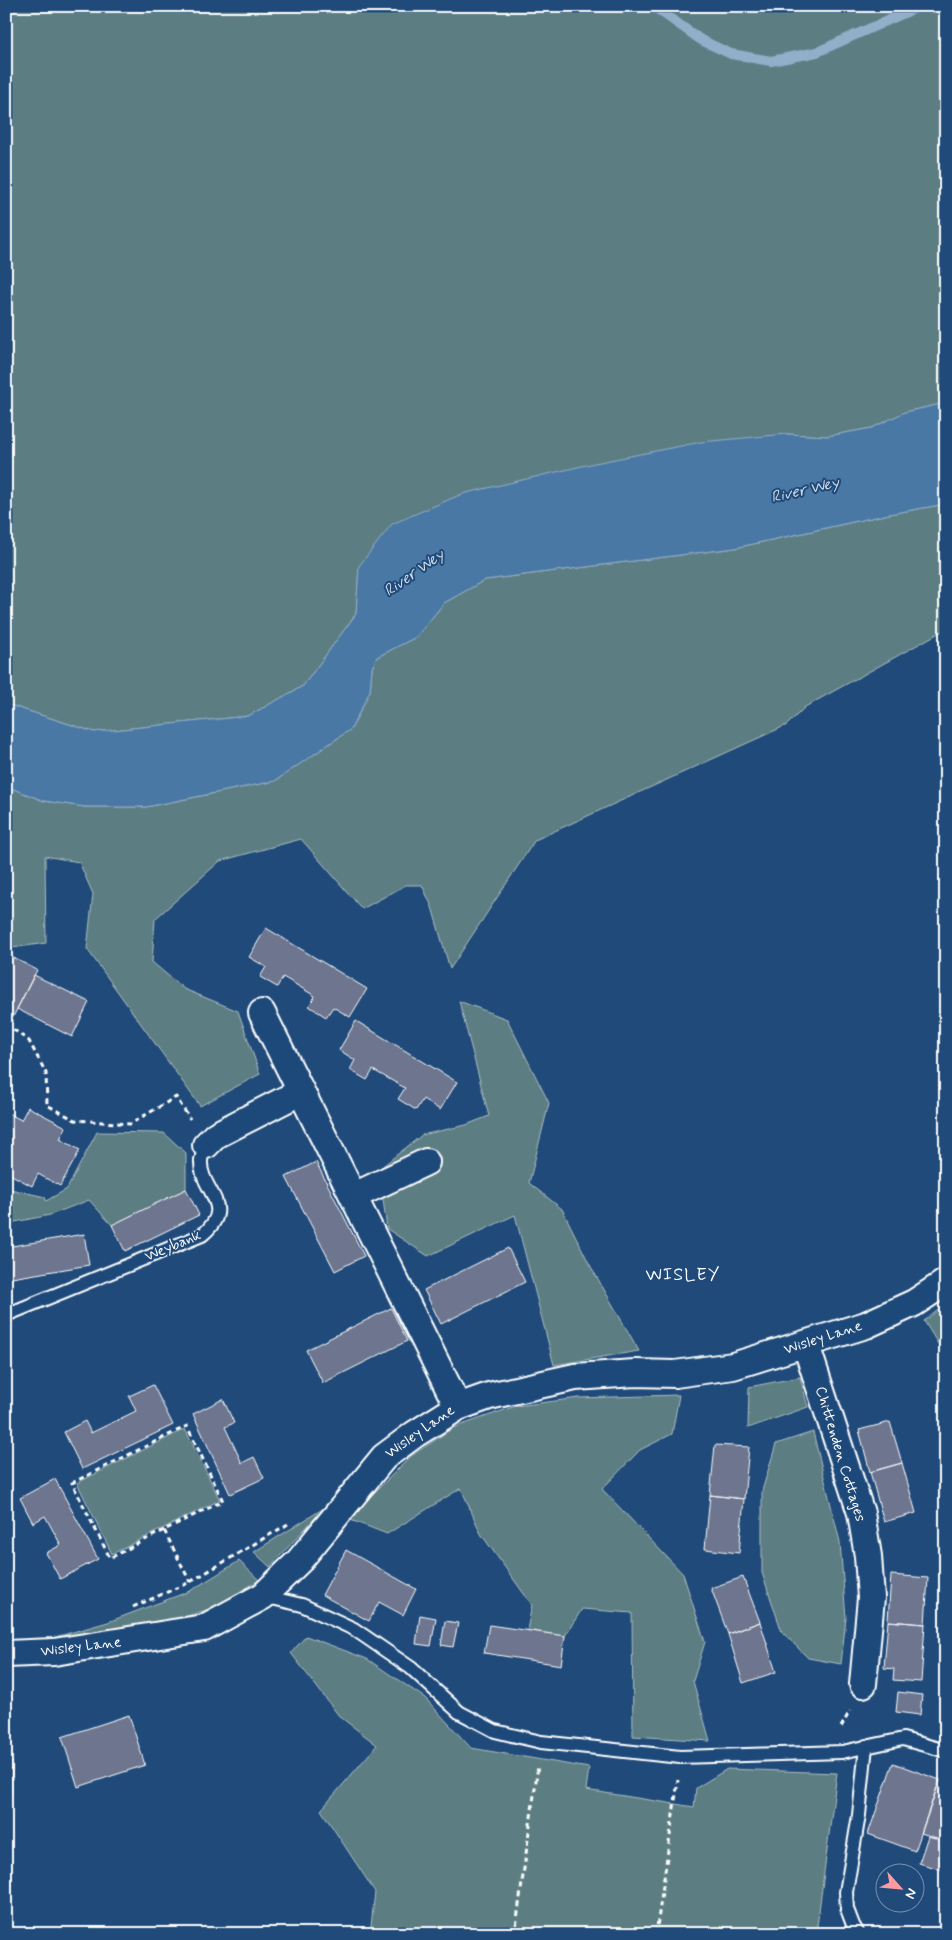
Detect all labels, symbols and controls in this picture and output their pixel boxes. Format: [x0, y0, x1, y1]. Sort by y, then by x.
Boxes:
water label: River Wey [769, 472, 843, 508]
water label: River Wey [380, 543, 450, 601]
street label: Weybank [142, 1225, 205, 1267]
district label: WISLEY [645, 1263, 721, 1287]
street label: Wisley Lane [781, 1316, 865, 1360]
street label: Chittenden Cottages [810, 1384, 870, 1524]
street label: Wisley Lane [381, 1401, 459, 1463]
street label: Wisley Lane [40, 1632, 122, 1662]
north arrow [874, 1862, 924, 1912]
text: N [901, 1885, 921, 1902]

